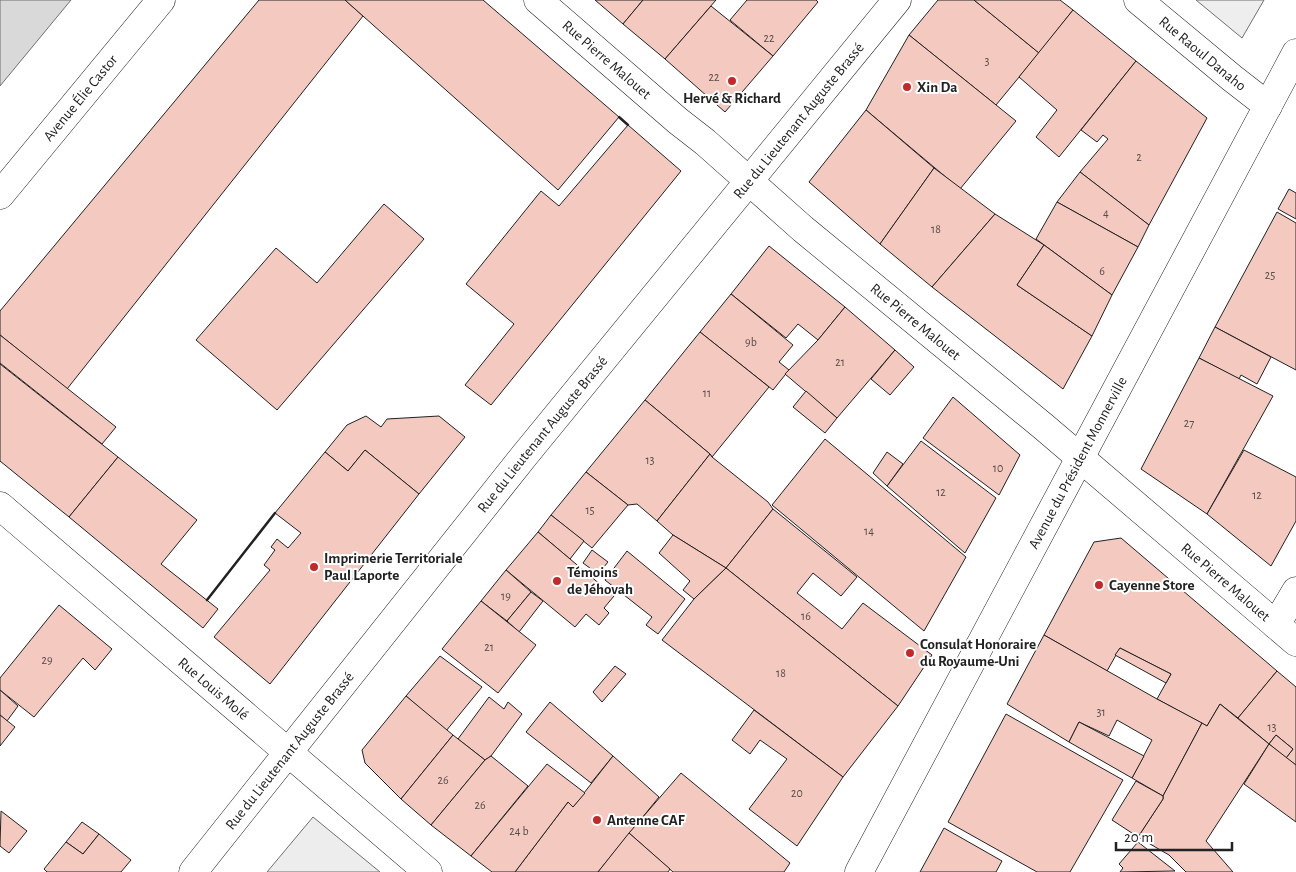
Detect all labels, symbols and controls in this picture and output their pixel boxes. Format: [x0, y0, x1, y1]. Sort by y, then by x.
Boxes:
street label: Rue Raoul Danaho [1156, 14, 1249, 94]
street label: Rue Pierre Malouet [560, 17, 654, 102]
house number: 22 [764, 32, 775, 44]
street label: Rue du Lieutenant Auguste Brassé [730, 40, 867, 201]
street label: Avenue Élie Castor [40, 52, 120, 144]
house number: 3 [985, 55, 990, 67]
house number: 22 [709, 71, 720, 83]
marker: Hervé & Richard [726, 75, 738, 87]
place label: Xin Da [917, 80, 957, 95]
marker: Xin Da [901, 81, 913, 93]
place label: Hervé & Richard [683, 91, 781, 106]
house number: 2 [1136, 151, 1142, 163]
house number: 4 [1103, 207, 1109, 219]
house number: 18 [931, 223, 941, 235]
house number: 6 [1099, 265, 1105, 277]
house number: 25 [1265, 269, 1275, 281]
street label: Rue Pierre Malouet [868, 280, 964, 363]
house number: 9b [745, 336, 757, 348]
street label: Rue du Lieutenant Auguste Brassé [475, 353, 610, 515]
house number: 21 [835, 356, 845, 368]
street label: Avenue du Président Monnerville [1025, 374, 1129, 551]
house number: 11 [703, 387, 711, 399]
house number: 27 [1184, 417, 1194, 429]
house number: 13 [645, 454, 655, 466]
house number: 10 [993, 462, 1003, 474]
house number: 12 [936, 486, 946, 498]
house number: 12 [1252, 489, 1262, 501]
house number: 15 [585, 504, 595, 516]
house number: 14 [864, 525, 874, 537]
street label: Rue Pierre Malouet [1178, 540, 1273, 624]
place label: Imprimerie Territoriale Paul Laporte [324, 551, 463, 583]
marker: Imprimerie Territoriale Paul Laporte [308, 561, 320, 573]
place label: Témoins de Jéhovah [567, 565, 633, 597]
marker: Témoins de Jéhovah [551, 575, 563, 587]
place label: Cayenne Store [1109, 578, 1195, 593]
marker: Cayenne Store [1093, 579, 1105, 591]
house number: 19 [501, 590, 511, 602]
house number: 16 [801, 610, 811, 622]
place label: Consulat Honoraire du Royaume-Uni [920, 637, 1036, 669]
house number: 21 [484, 641, 494, 653]
marker: Consulat Honoraire du Royaume-Uni [904, 647, 916, 659]
house number: 29 [41, 654, 53, 666]
street label: Rue Louis Molé [175, 655, 252, 723]
house number: 18 [776, 667, 786, 679]
street label: Rue du Lieutenant Auguste Brassé [222, 669, 357, 832]
house number: 31 [1096, 706, 1106, 718]
house number: 13 [1267, 721, 1277, 733]
house number: 26 [437, 774, 449, 786]
house number: 20 [791, 787, 803, 799]
house number: 26 [474, 799, 486, 811]
place label: Antenne CAF [607, 813, 686, 828]
marker: Antenne CAF [591, 814, 603, 826]
scale bar [1116, 820, 1232, 852]
house number: 24 b [509, 825, 529, 837]
text: 20 m [1124, 830, 1153, 845]

